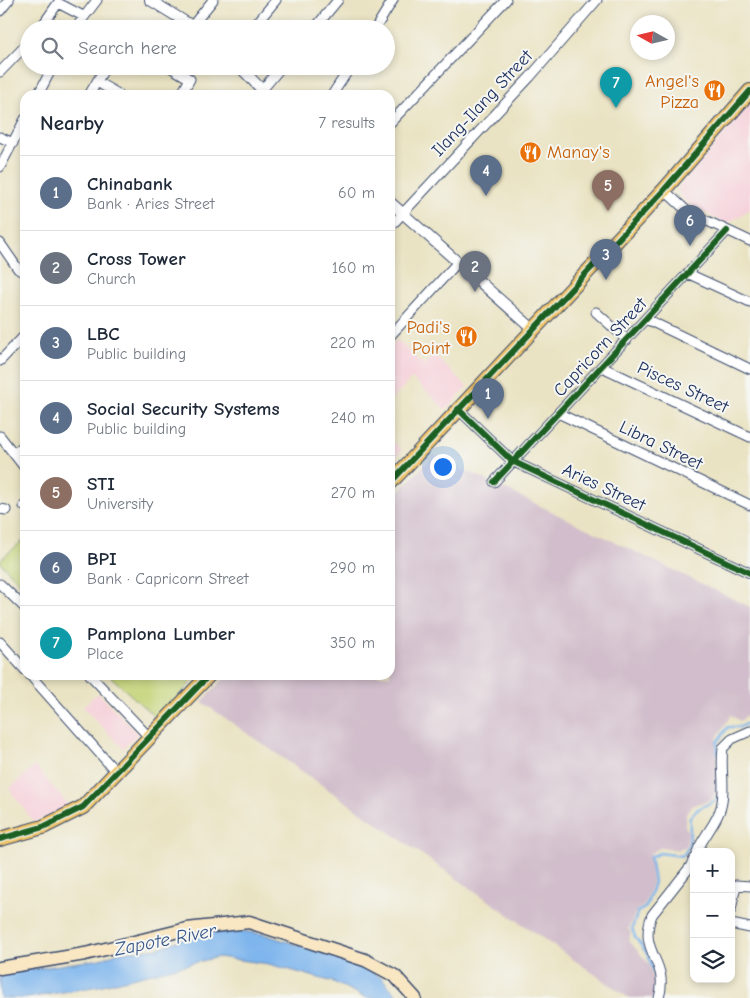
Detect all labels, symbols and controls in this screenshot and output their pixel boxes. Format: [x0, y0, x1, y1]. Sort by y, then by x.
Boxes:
north arrow [630, 15, 675, 60]
search box [20, 20, 395, 75]
icon: search [38, 34, 66, 62]
text: Search here [78, 37, 177, 59]
street label: Ilang-Ilang Street [428, 45, 538, 161]
pin: 7 [600, 67, 632, 108]
place label: Angel's Pizza [645, 71, 699, 113]
restaurant icon: Angel's Pizza [703, 79, 727, 103]
text: Nearby [40, 111, 104, 135]
text: 7 results [318, 114, 375, 132]
restaurant icon: Manay's [519, 140, 543, 164]
place label: Manay's [547, 142, 610, 163]
pin: 4 [470, 155, 502, 196]
pin: 5 [592, 170, 624, 211]
text: Chinabank [87, 173, 172, 195]
text: 1 [53, 184, 59, 202]
text: 60 m [338, 184, 375, 202]
text: Bank · Aries Street [87, 195, 215, 213]
pin: 6 [674, 205, 706, 246]
pin: 3 [590, 239, 622, 280]
text: Cross Tower [87, 248, 186, 270]
pin: 2 [459, 251, 491, 292]
text: 2 [52, 259, 60, 277]
text: 160 m [332, 259, 375, 277]
text: Church [87, 270, 136, 288]
street label: Capricorn Street [549, 293, 652, 401]
place label: Padi's Point [407, 317, 451, 359]
text: LBC [87, 323, 120, 345]
restaurant icon: Padi's Point [454, 325, 478, 349]
text: 3 [52, 334, 60, 352]
text: 220 m [330, 334, 375, 352]
text: Public building [87, 345, 186, 363]
street label: Pisces Street [634, 357, 732, 418]
pin: 1 [472, 378, 504, 419]
text: Social Security Systems [87, 398, 280, 420]
text: 4 [52, 409, 60, 427]
text: 240 m [331, 409, 375, 427]
street label: Libra Street [616, 416, 707, 475]
text: Public building [87, 420, 186, 438]
your location [430, 454, 456, 480]
street label: Aries Street [559, 459, 649, 516]
text: STI [87, 473, 115, 495]
text: 5 [52, 484, 60, 502]
text: 270 m [331, 484, 375, 502]
text: University [87, 495, 153, 513]
text: BPI [87, 548, 117, 570]
text: 6 [52, 559, 60, 577]
text: 290 m [330, 559, 375, 577]
text: Bank · Capricorn Street [87, 570, 249, 588]
text: Pamplona Lumber [87, 623, 235, 645]
text: 7 [52, 634, 60, 652]
text: 350 m [330, 634, 375, 652]
text: Place [87, 645, 123, 663]
map controls [690, 848, 735, 983]
button: + [690, 848, 735, 893]
button: − [690, 893, 735, 938]
water label: Zapote River [111, 919, 219, 961]
button: layers [690, 938, 735, 983]

